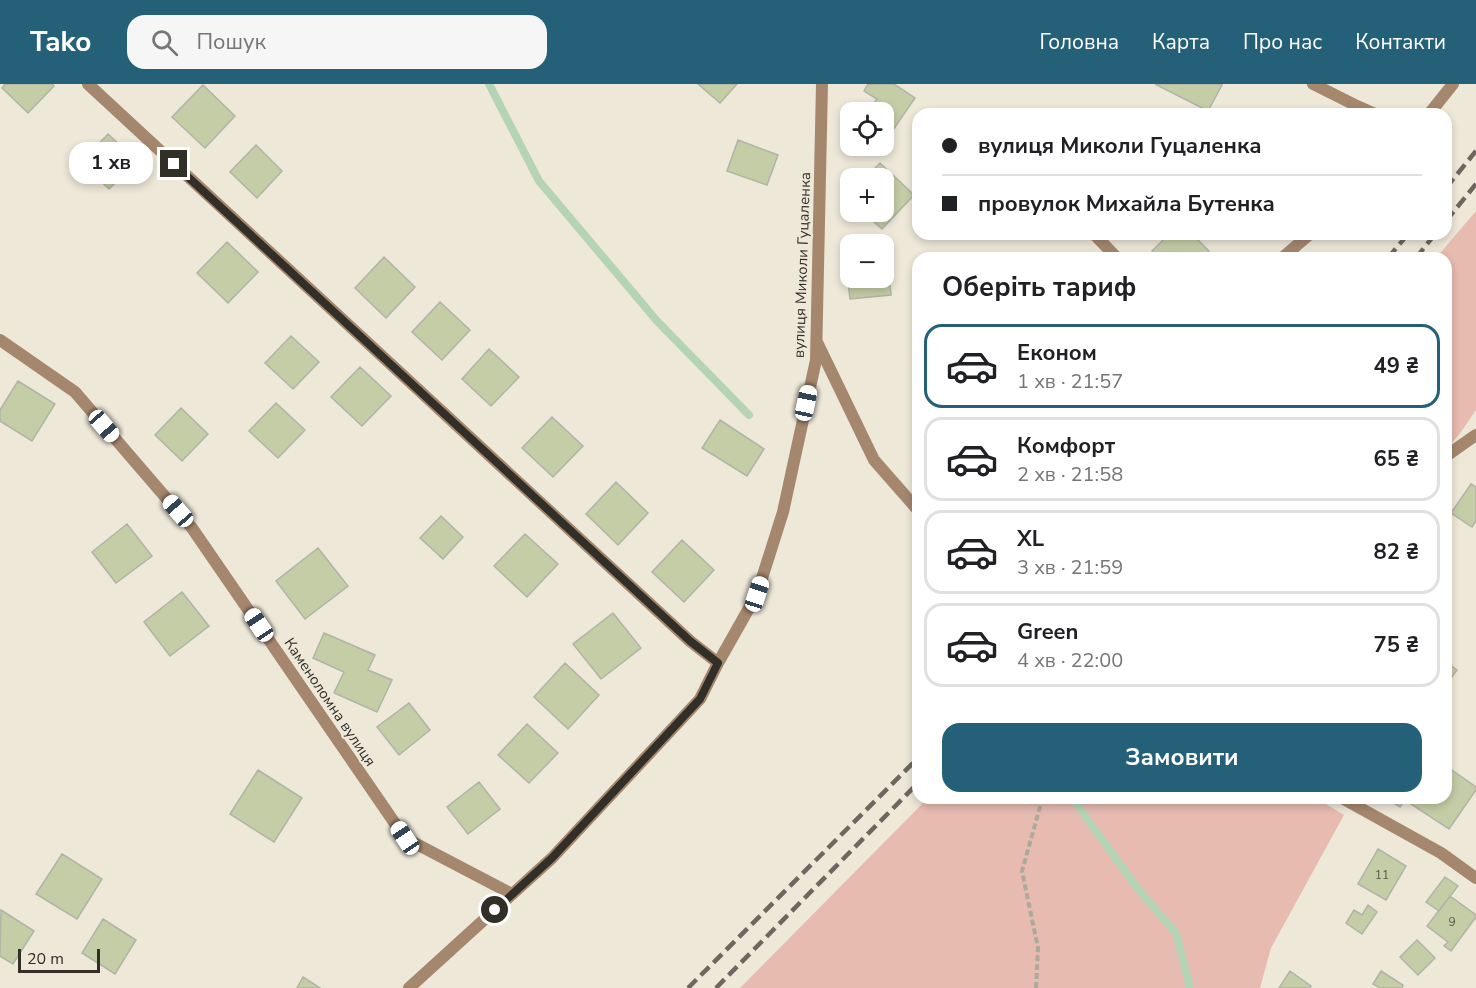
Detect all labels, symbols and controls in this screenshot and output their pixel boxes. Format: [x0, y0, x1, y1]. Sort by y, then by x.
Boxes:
search box [127, 15, 547, 69]
text: Tako [30, 23, 91, 61]
icon: search [148, 26, 181, 59]
text: Пошук [196, 27, 266, 57]
text: Головна [1039, 28, 1119, 56]
text: Карта [1152, 28, 1210, 56]
text: Про нас [1243, 28, 1322, 56]
text: Контакти [1355, 28, 1446, 56]
map controls [840, 102, 894, 288]
button: locate [840, 102, 894, 156]
text: вулиця Миколи Гуцаленка [978, 131, 1262, 161]
callout: 1 хв [69, 143, 153, 185]
text: 1 хв [91, 149, 131, 176]
route end [160, 150, 187, 177]
button: + [840, 168, 894, 222]
street label: вулиця Миколи Гуцаленка [789, 172, 815, 358]
text: провулок Михайла Бутенка [978, 189, 1275, 219]
button: − [840, 234, 894, 288]
text: Оберіть тариф [942, 269, 1136, 306]
text: Економ [1017, 338, 1097, 368]
icon: car [945, 339, 999, 393]
text: 49 ₴ [1373, 351, 1419, 381]
text: 1 хв · 21:57 [1017, 368, 1123, 395]
car [793, 384, 819, 422]
car [85, 407, 123, 445]
text: Комфорт [1017, 431, 1115, 461]
icon: car [945, 432, 999, 486]
text: 65 ₴ [1373, 444, 1419, 474]
text: 2 хв · 21:58 [1017, 461, 1123, 488]
car [159, 492, 197, 530]
text: XL [1017, 524, 1044, 554]
icon: car [945, 525, 999, 579]
text: 82 ₴ [1373, 537, 1419, 567]
text: 3 хв · 21:59 [1017, 554, 1123, 581]
car [743, 574, 771, 614]
car [241, 605, 277, 645]
text: Green [1017, 617, 1078, 647]
icon: car [945, 618, 999, 672]
text: 75 ₴ [1373, 630, 1419, 660]
street label: Каменоломна вулиця [280, 634, 380, 770]
text: 4 хв · 22:00 [1017, 647, 1123, 674]
button: Замовити [942, 723, 1422, 792]
car [387, 818, 423, 858]
house number: 11 [1375, 867, 1389, 883]
route start [481, 896, 508, 923]
house number: 9 [1448, 914, 1456, 930]
scale bar [18, 946, 100, 974]
text: 20 m [27, 948, 64, 970]

